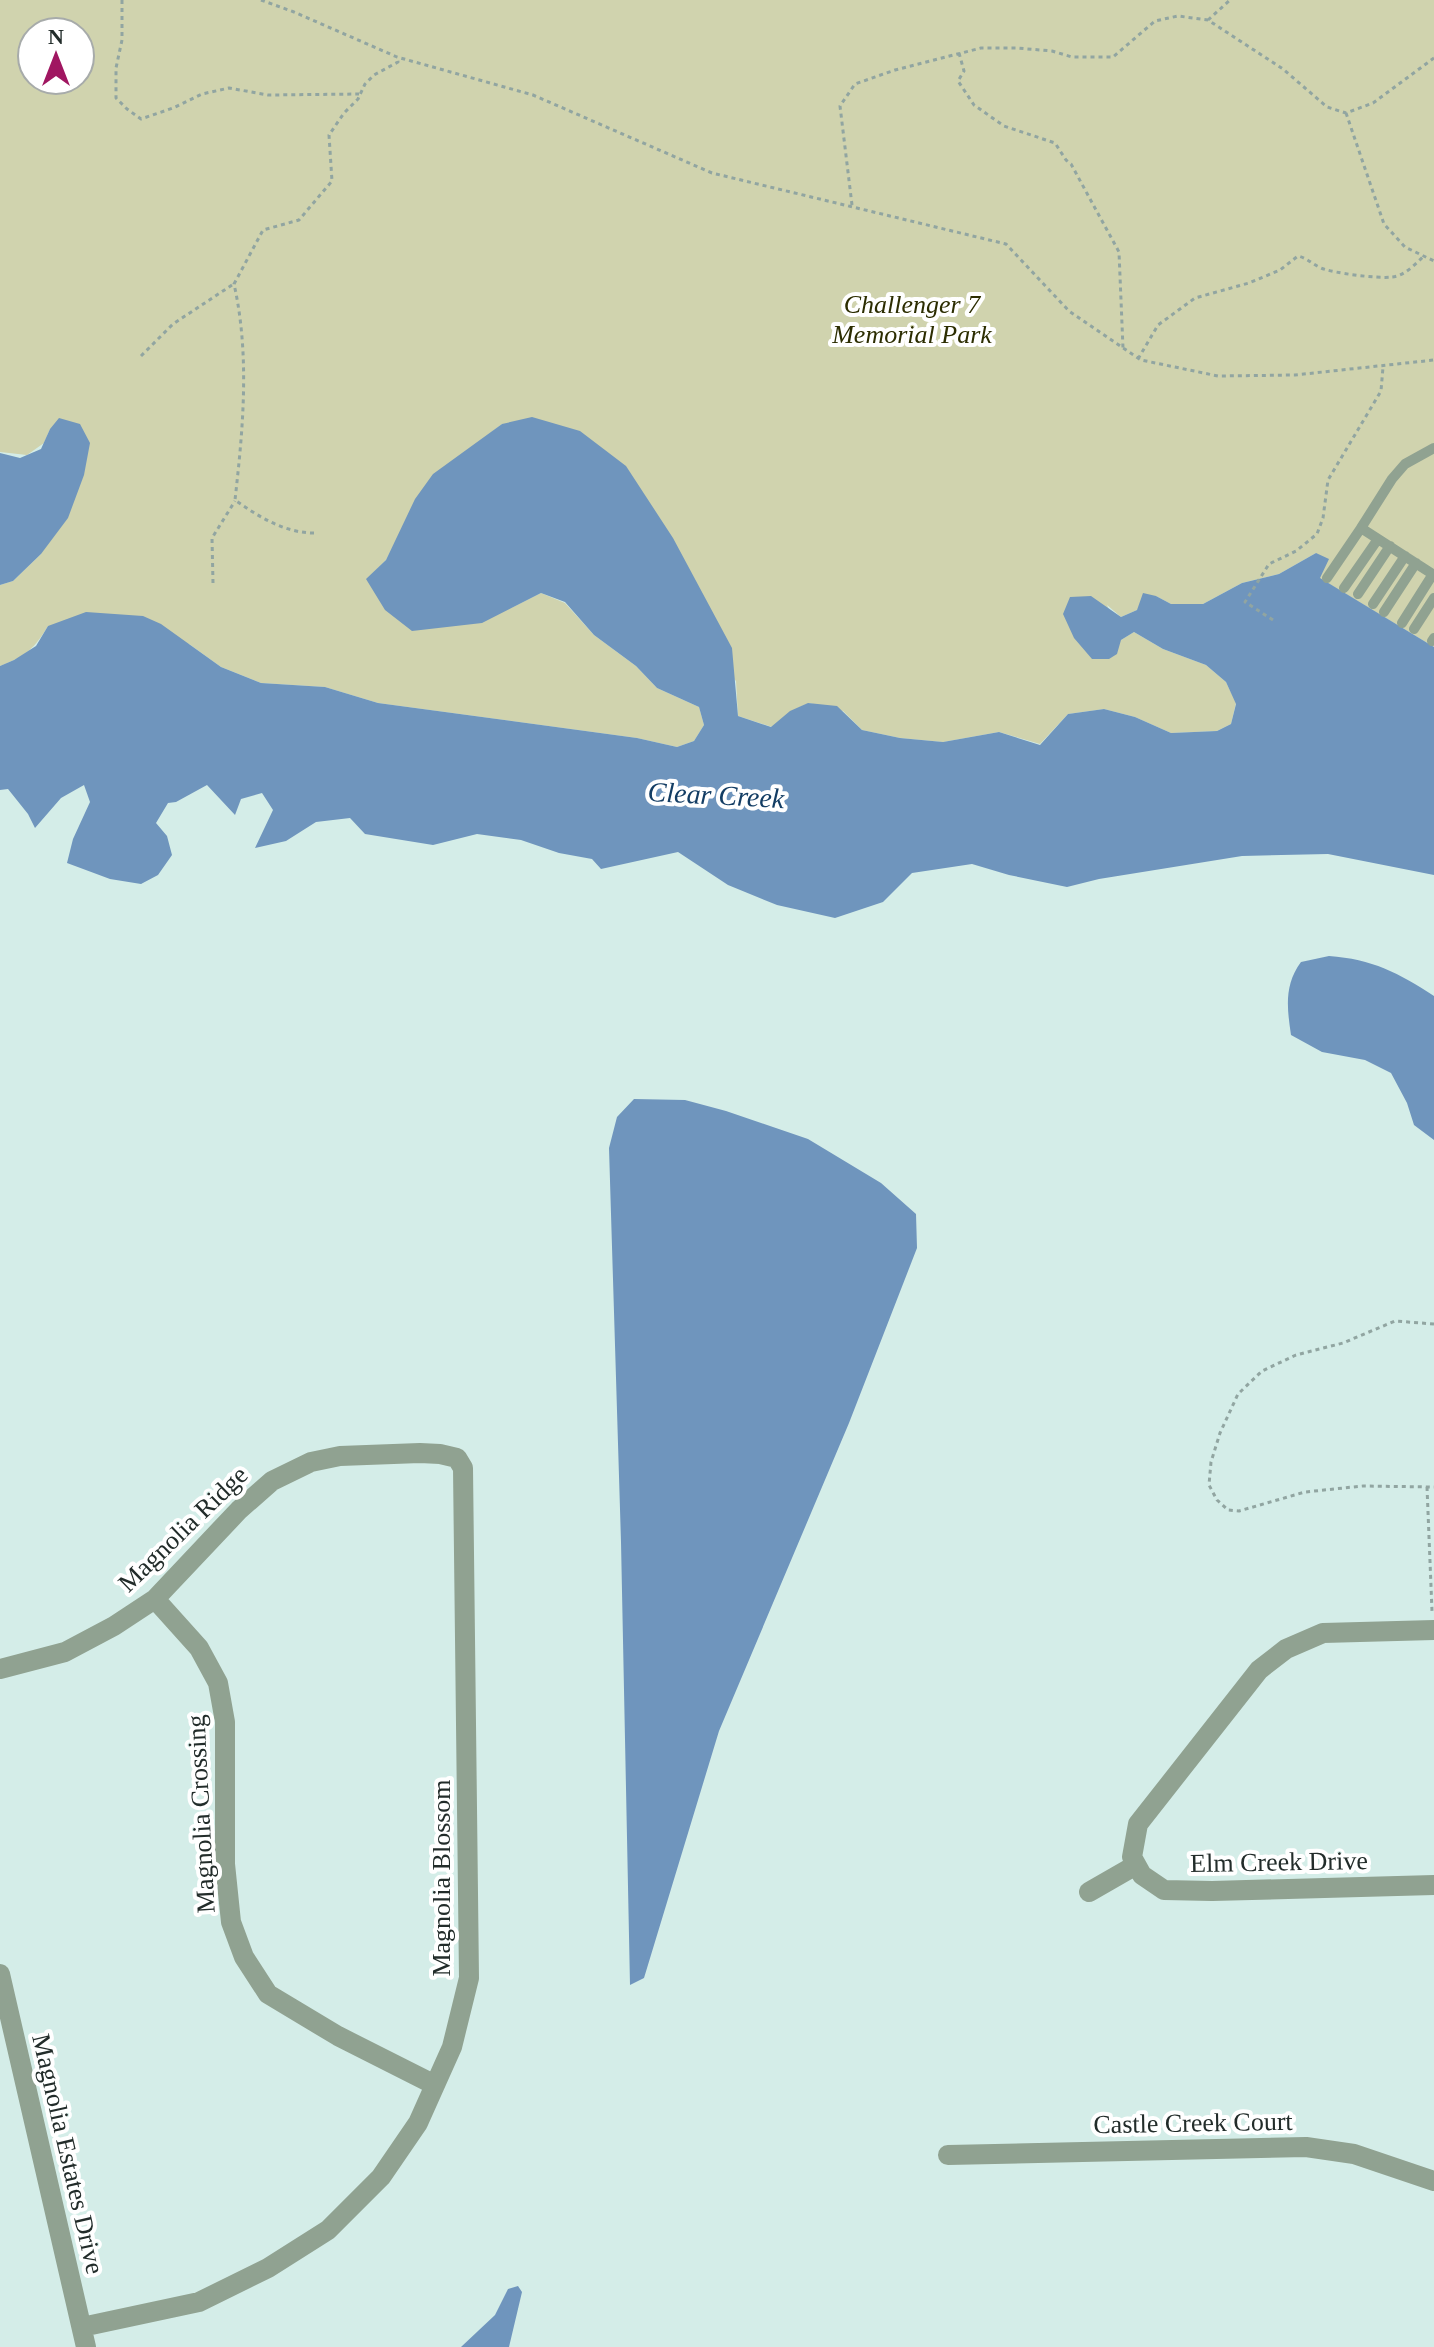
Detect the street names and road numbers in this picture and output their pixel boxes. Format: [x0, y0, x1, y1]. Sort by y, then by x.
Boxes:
street label: Magnolia Ridge [112, 1460, 254, 1598]
street label: Magnolia Crossing [181, 1714, 221, 1914]
street label: Magnolia Blossom [427, 1779, 456, 1977]
street label: Elm Creek Drive [1190, 1846, 1368, 1878]
street label: Magnolia Estates Drive [26, 2031, 110, 2277]
street label: Castle Creek Court [1093, 2107, 1294, 2139]

